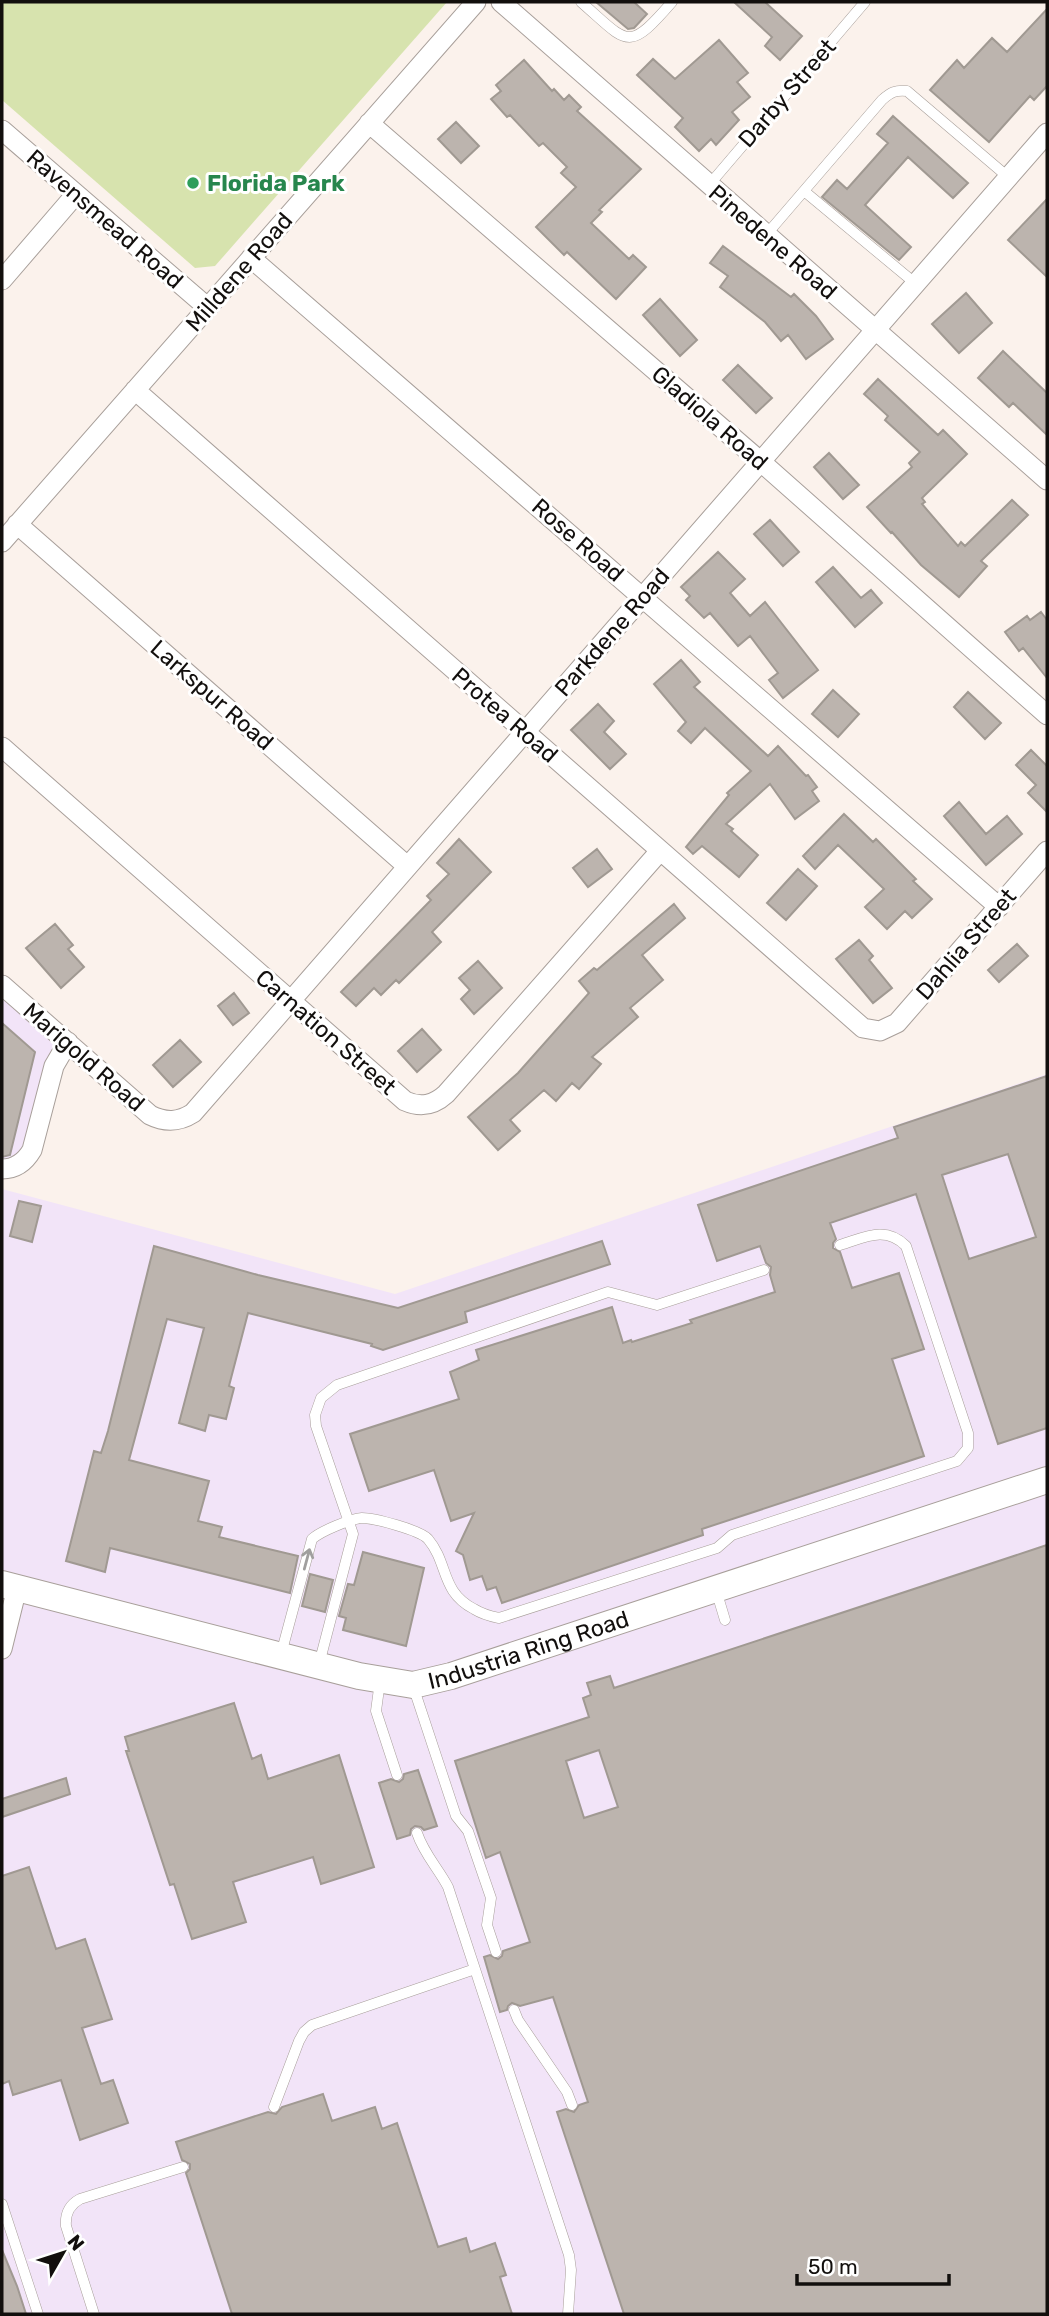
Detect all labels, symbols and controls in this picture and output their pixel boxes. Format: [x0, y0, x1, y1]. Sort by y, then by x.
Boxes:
street label: Darby Street [732, 33, 842, 153]
street label: Ravensmead Road [21, 143, 189, 295]
place label: Florida Park [207, 169, 345, 197]
marker: Florida Park [185, 175, 201, 191]
street label: Pinedene Road [703, 179, 843, 305]
street label: Milldene Road [180, 207, 298, 337]
street label: Gladiola Road [646, 360, 774, 476]
street label: Rose Road [526, 492, 630, 588]
street label: Parkdene Road [549, 562, 675, 702]
street label: Larkspur Road [145, 634, 279, 756]
street label: Protea Road [446, 661, 564, 769]
street label: Dahlia Street [910, 883, 1022, 1005]
street label: Carnation Street [250, 963, 402, 1101]
street label: Marigold Road [18, 997, 150, 1117]
one-way arrow [301, 1548, 314, 1570]
street label: Industria Ring Road [425, 1604, 632, 1695]
north arrow [28, 2218, 98, 2288]
text: N [63, 2230, 89, 2255]
scale bar [797, 2242, 949, 2286]
text: 50 m [808, 2254, 858, 2279]

